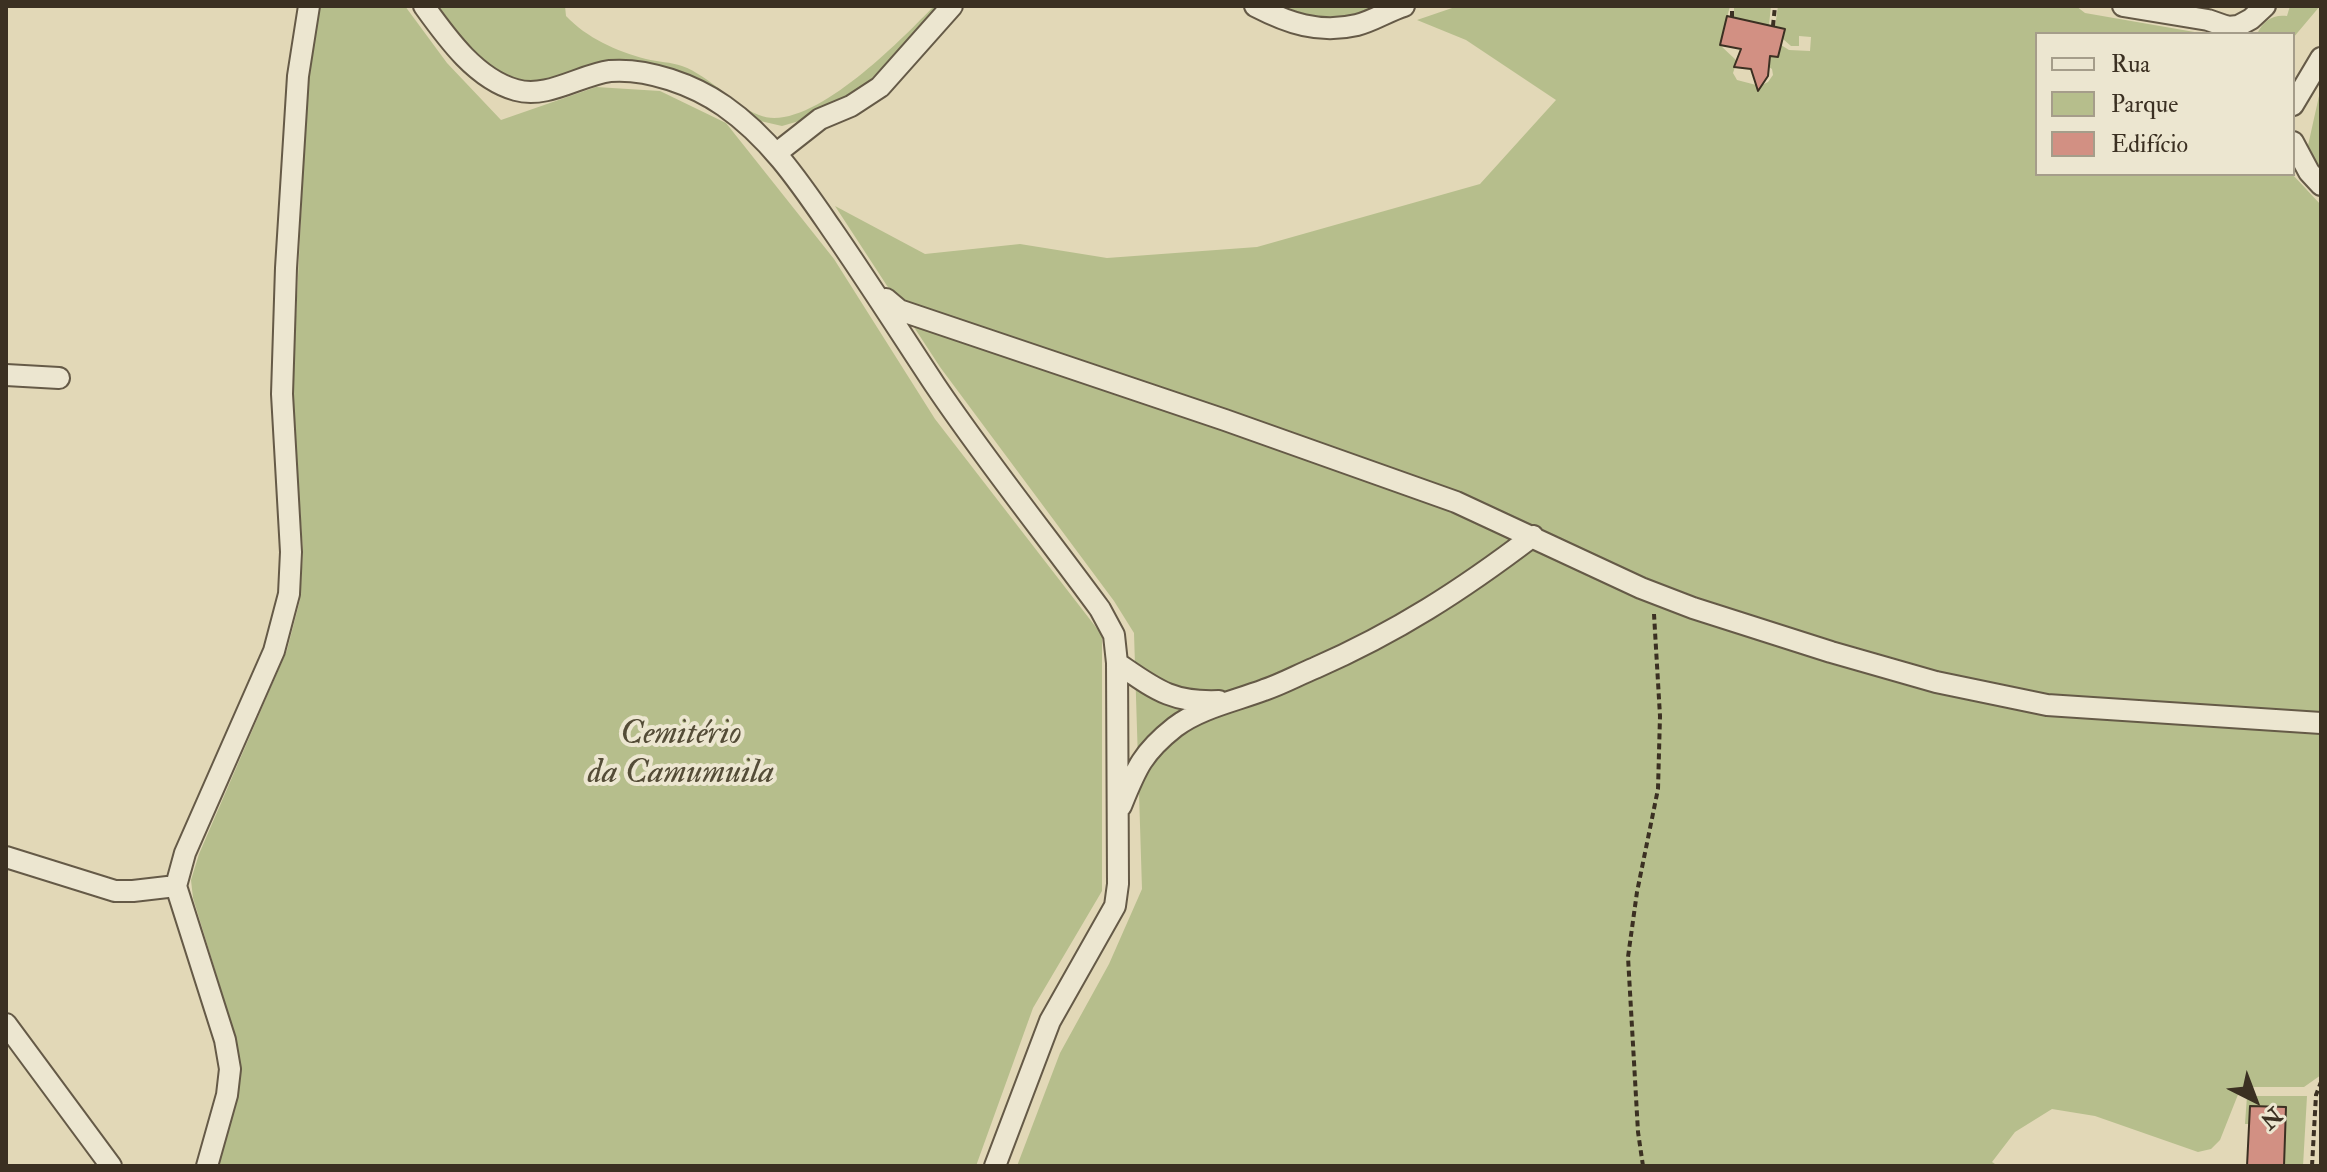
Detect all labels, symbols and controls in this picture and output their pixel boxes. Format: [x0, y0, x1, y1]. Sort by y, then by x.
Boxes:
legend [2035, 32, 2295, 176]
text: Rua [2111, 49, 2150, 80]
text: Parque [2111, 89, 2178, 120]
text: Edifício [2111, 129, 2188, 160]
park label: Cemitério da Camumuila [588, 716, 774, 796]
north arrow [2215, 1060, 2295, 1140]
text: N [2254, 1101, 2288, 1135]

